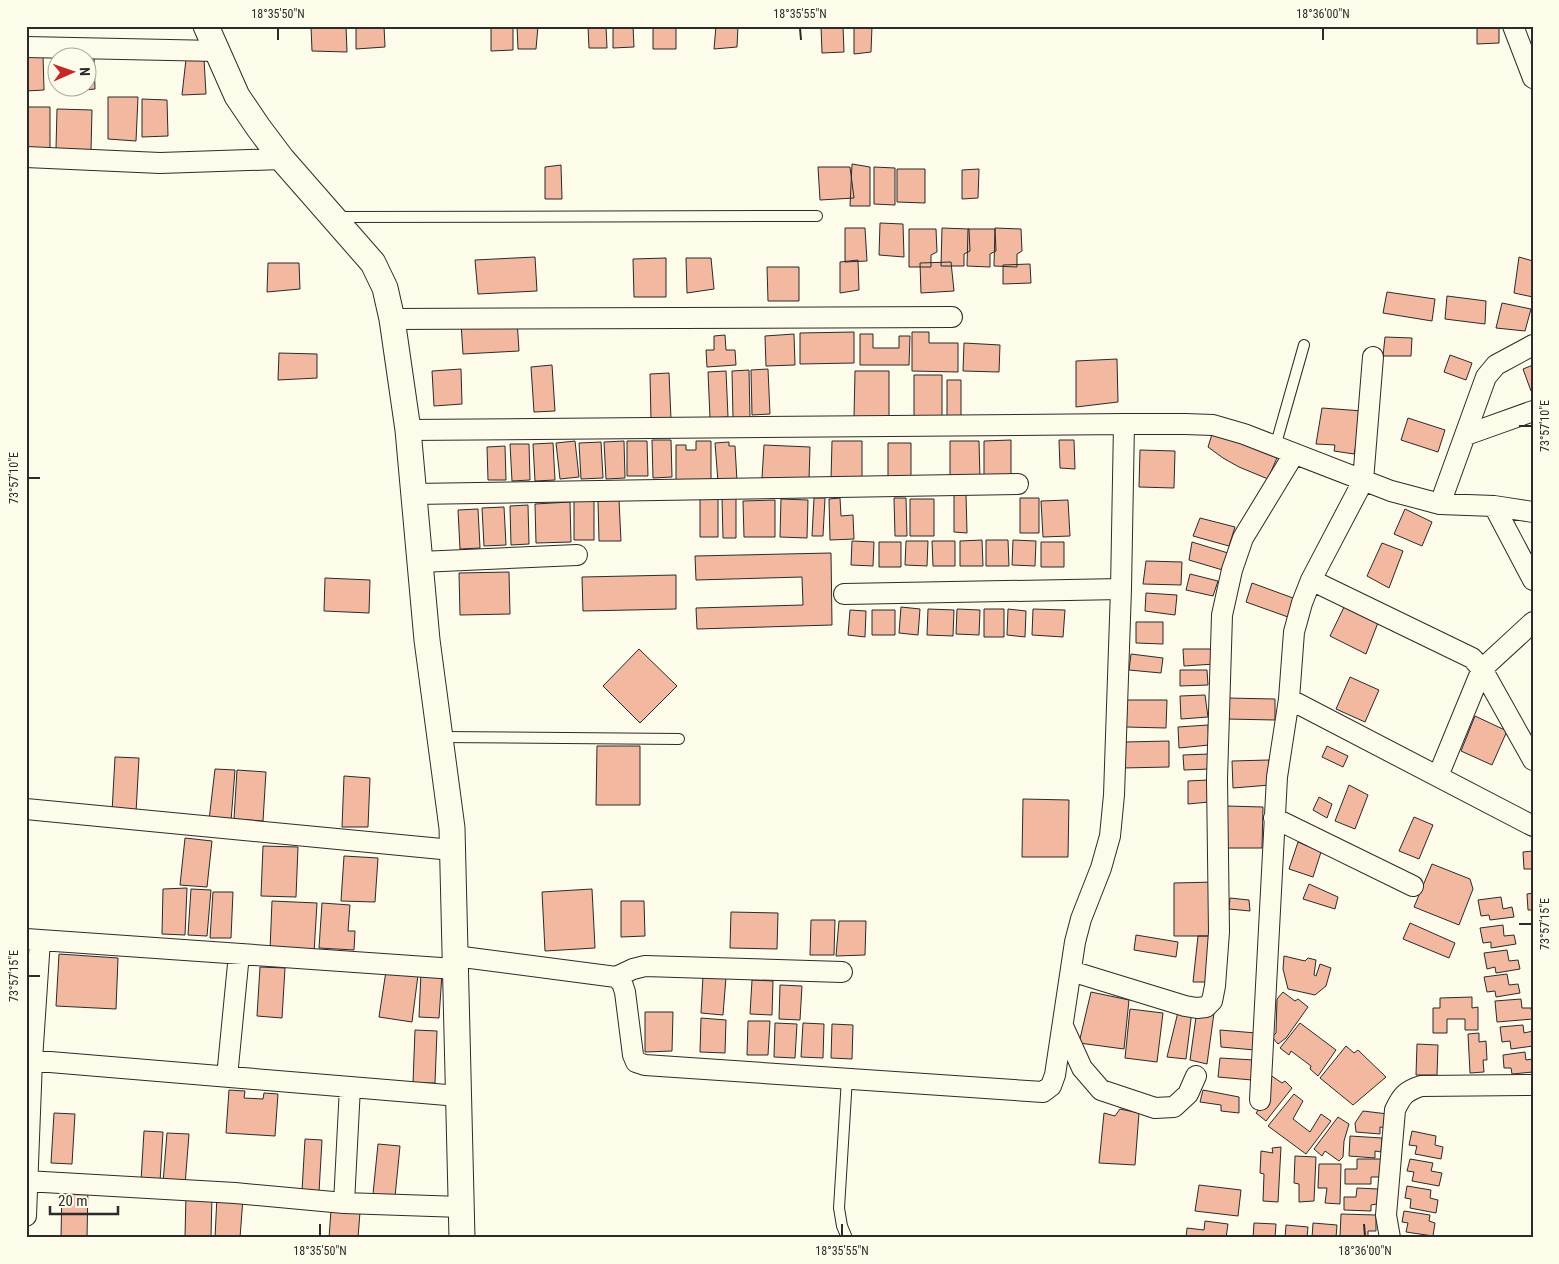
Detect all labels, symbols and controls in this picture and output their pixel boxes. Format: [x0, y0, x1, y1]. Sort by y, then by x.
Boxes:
text: 18°35'50"N [251, 7, 305, 21]
text: 18°35'55"N [773, 7, 827, 21]
text: 18°36'00"N [1296, 7, 1350, 21]
north arrow [48, 48, 98, 98]
text: N [77, 67, 93, 76]
text: 73°57'10"E [1538, 400, 1552, 452]
text: 73°57'10"E [7, 452, 21, 504]
text: 73°57'15"E [1538, 898, 1552, 950]
text: 73°57'15"E [7, 950, 21, 1002]
scale bar [50, 1184, 118, 1216]
text: 20 m [58, 1192, 88, 1210]
text: 18°35'50"N [293, 1244, 347, 1258]
text: 18°35'55"N [815, 1244, 869, 1258]
text: 18°36'00"N [1338, 1244, 1392, 1258]

